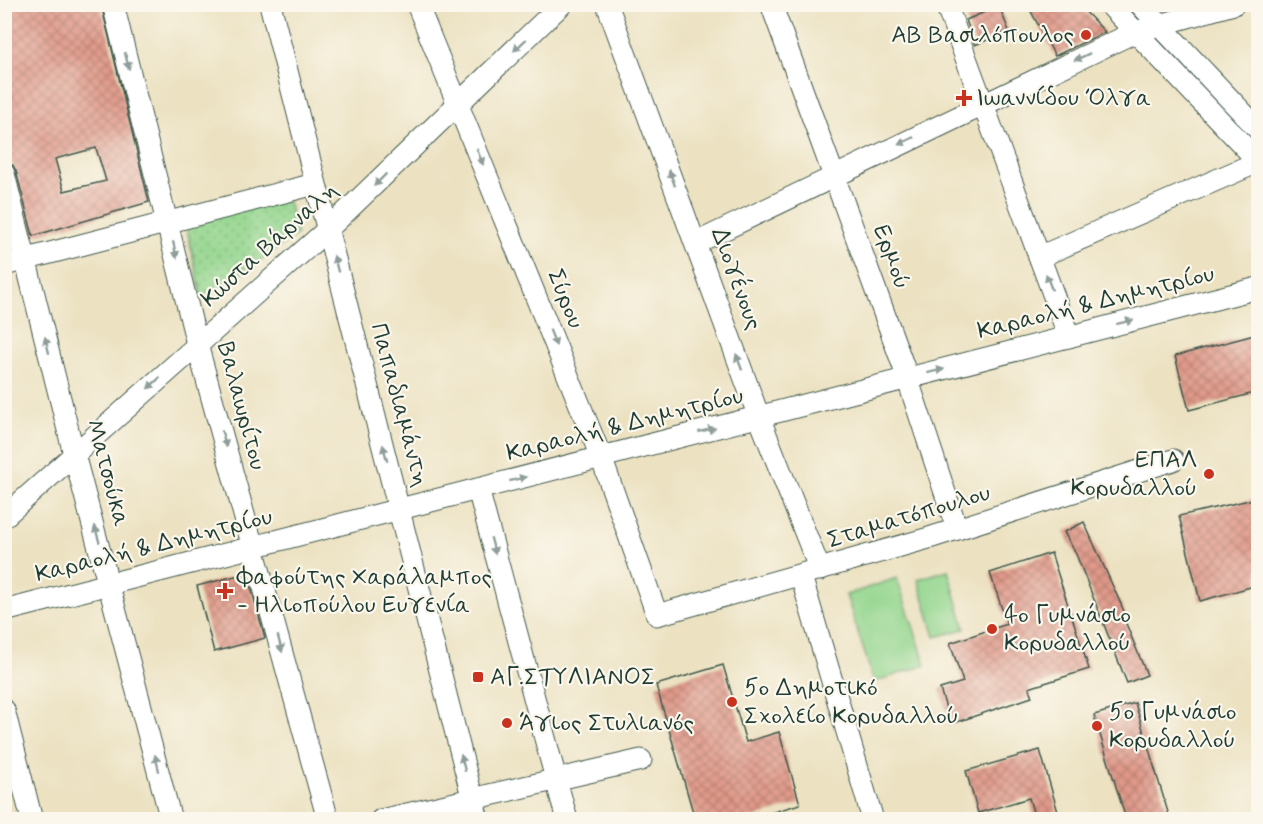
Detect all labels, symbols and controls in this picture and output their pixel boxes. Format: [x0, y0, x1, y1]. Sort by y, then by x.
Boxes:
place label: ΑΒ Βασιλόπουλος [891, 20, 1074, 51]
marker: ΑΒ Βασιλόπουλος [1079, 28, 1093, 42]
one-way arrow [513, 37, 527, 51]
one-way arrow [123, 52, 133, 70]
one-way arrow [1073, 53, 1090, 62]
place label: Ιωαννίδου Όλγα [976, 83, 1151, 114]
marker: Ιωαννίδου Όλγα [957, 91, 971, 105]
one-way arrow [897, 136, 914, 146]
one-way arrow [476, 148, 485, 166]
one-way arrow [667, 169, 677, 187]
one-way arrow [373, 173, 387, 187]
street label: Κώστα Βάρναλη [195, 175, 345, 315]
street label: Ερμού [865, 220, 917, 294]
street label: Διογένους [703, 223, 770, 334]
one-way arrow [170, 241, 180, 260]
one-way arrow [330, 255, 340, 273]
street label: Καραολή & Δημητρίου [974, 259, 1218, 347]
street label: Σύρου [539, 265, 591, 333]
one-way arrow [1043, 273, 1053, 291]
one-way arrow [1116, 317, 1134, 327]
street label: Παπαδιαμάντη [362, 320, 436, 490]
one-way arrow [548, 329, 558, 347]
one-way arrow [41, 336, 51, 354]
street label: Βαλαωρίτου [209, 339, 273, 474]
one-way arrow [734, 352, 744, 370]
one-way arrow [927, 366, 945, 375]
one-way arrow [146, 376, 161, 390]
street label: Καραολή & Δημητρίου [503, 381, 747, 469]
street label: Ματσούκα [78, 416, 136, 530]
one-way arrow [698, 425, 716, 434]
one-way arrow [220, 430, 229, 448]
one-way arrow [380, 443, 390, 462]
place label: ΕΠΑΛ Κορυδαλλού [1071, 445, 1197, 504]
marker: ΕΠΑΛ Κορυδαλλού [1202, 467, 1216, 481]
one-way arrow [509, 473, 527, 483]
street label: Σταματόπουλου [824, 477, 994, 556]
street label: Καραολή & Δημητρίου [32, 502, 276, 590]
one-way arrow [92, 525, 101, 543]
one-way arrow [489, 537, 498, 555]
place label: Φαφούτης Χαράλαμπος - Ηλιοπούλου Ευγενία [236, 562, 492, 621]
marker: Φαφούτης Χαράλαμπος - Ηλιοπούλου Ευγενία [218, 584, 232, 598]
place label: 4ο Γυμνάσιο Κορυδαλλού [1004, 600, 1131, 659]
marker: 4ο Γυμνάσιο Κορυδαλλού [985, 622, 999, 636]
one-way arrow [276, 635, 285, 653]
place label: ΑΓ.ΣΤΥΛΙΑΝΟΣ [490, 662, 655, 693]
marker: ΑΓ.ΣΤΥΛΙΑΝΟΣ [471, 670, 485, 684]
place label: 5ο Δημοτικό Σχολείο Κορυδαλλού [744, 673, 959, 732]
marker: 5ο Δημοτικό Σχολείο Κορυδαλλού [725, 695, 739, 709]
place label: 5ο Γυμνάσιο Κορυδαλλού [1109, 697, 1237, 756]
place label: Άγιος Στυλιανός [519, 708, 694, 739]
marker: Άγιος Στυλιανός [500, 716, 514, 730]
marker: 5ο Γυμνάσιο Κορυδαλλού [1090, 719, 1104, 733]
one-way arrow [151, 754, 161, 772]
one-way arrow [458, 754, 468, 772]

